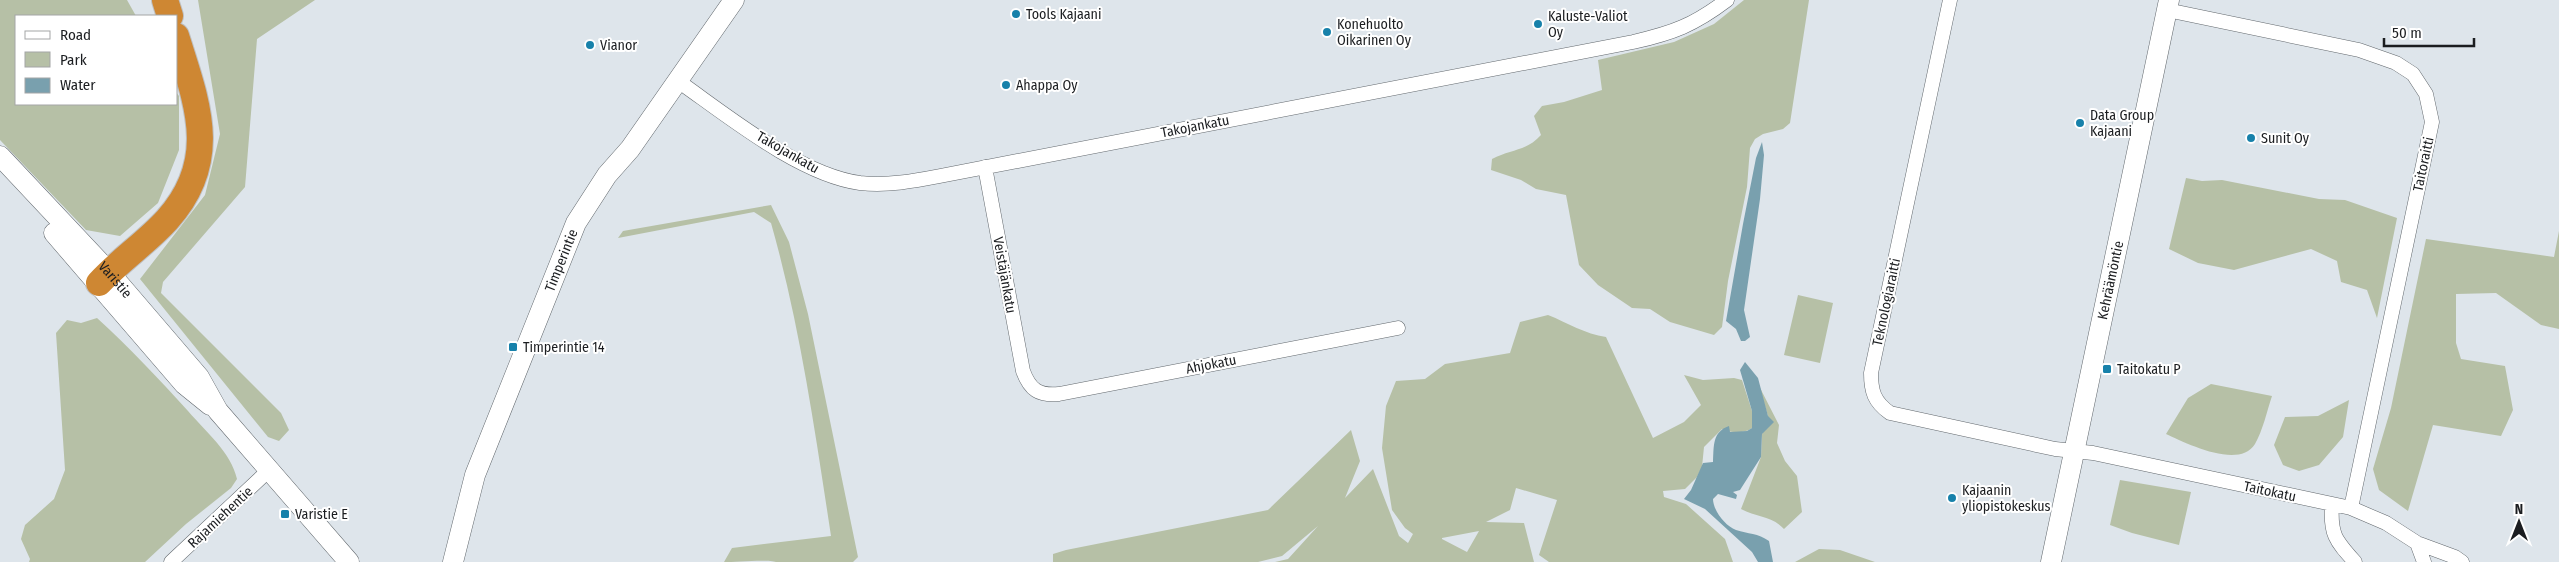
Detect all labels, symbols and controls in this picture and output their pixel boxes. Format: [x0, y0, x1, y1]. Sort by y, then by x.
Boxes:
place label: Tools Kajaani [1026, 6, 1102, 23]
marker: Tools Kajaani [1010, 8, 1022, 20]
place label: Kaluste-Valiot Oy [1548, 8, 1628, 41]
legend [15, 15, 178, 105]
scale bar [2384, 15, 2474, 47]
place label: Konehuolto Oikarinen Oy [1337, 16, 1412, 49]
marker: Kaluste-Valiot Oy [1532, 18, 1544, 30]
text: 50 m [2392, 24, 2422, 42]
text: Road [60, 26, 91, 44]
marker: Konehuolto Oikarinen Oy [1321, 26, 1333, 38]
place label: Vianor [600, 37, 637, 54]
marker: Vianor [584, 39, 596, 51]
text: Park [60, 51, 87, 69]
text: Water [60, 76, 96, 94]
place label: Ahappa Oy [1016, 77, 1078, 94]
marker: Ahappa Oy [1000, 79, 1012, 91]
place label: Data Group Kajaani [2090, 107, 2154, 140]
street label: Takojankatu [1159, 112, 1231, 141]
marker: Data Group Kajaani [2074, 117, 2086, 129]
street label: Takojankatu [754, 128, 822, 177]
place label: Sunit Oy [2261, 130, 2310, 147]
marker: Sunit Oy [2245, 132, 2257, 144]
street label: Taitoraitti [2409, 135, 2438, 193]
street label: Timperintie [541, 227, 582, 294]
street label: Veistäjänkatu [989, 236, 1020, 315]
street label: Kehräämöntie [2094, 239, 2127, 321]
street label: Teknologiaraitti [1869, 257, 1904, 348]
street label: Varistie [94, 258, 135, 302]
place label: Timperintie 14 [523, 339, 605, 356]
marker: Timperintie 14 [507, 341, 519, 353]
street label: Ahjokatu [1185, 351, 1238, 378]
place label: Taitokatu P [2117, 361, 2181, 378]
marker: Taitokatu P [2101, 363, 2113, 375]
street label: Taitokatu [2242, 478, 2298, 505]
place label: Kajaanin yliopistokeskus [1962, 482, 2051, 515]
street label: Rajamiehentie [184, 483, 256, 552]
marker: Kajaanin yliopistokeskus [1946, 492, 1958, 504]
north arrow [2494, 497, 2544, 547]
text: N [2515, 501, 2523, 518]
place label: Varistie E [295, 506, 348, 523]
marker: Varistie E [279, 508, 291, 520]

